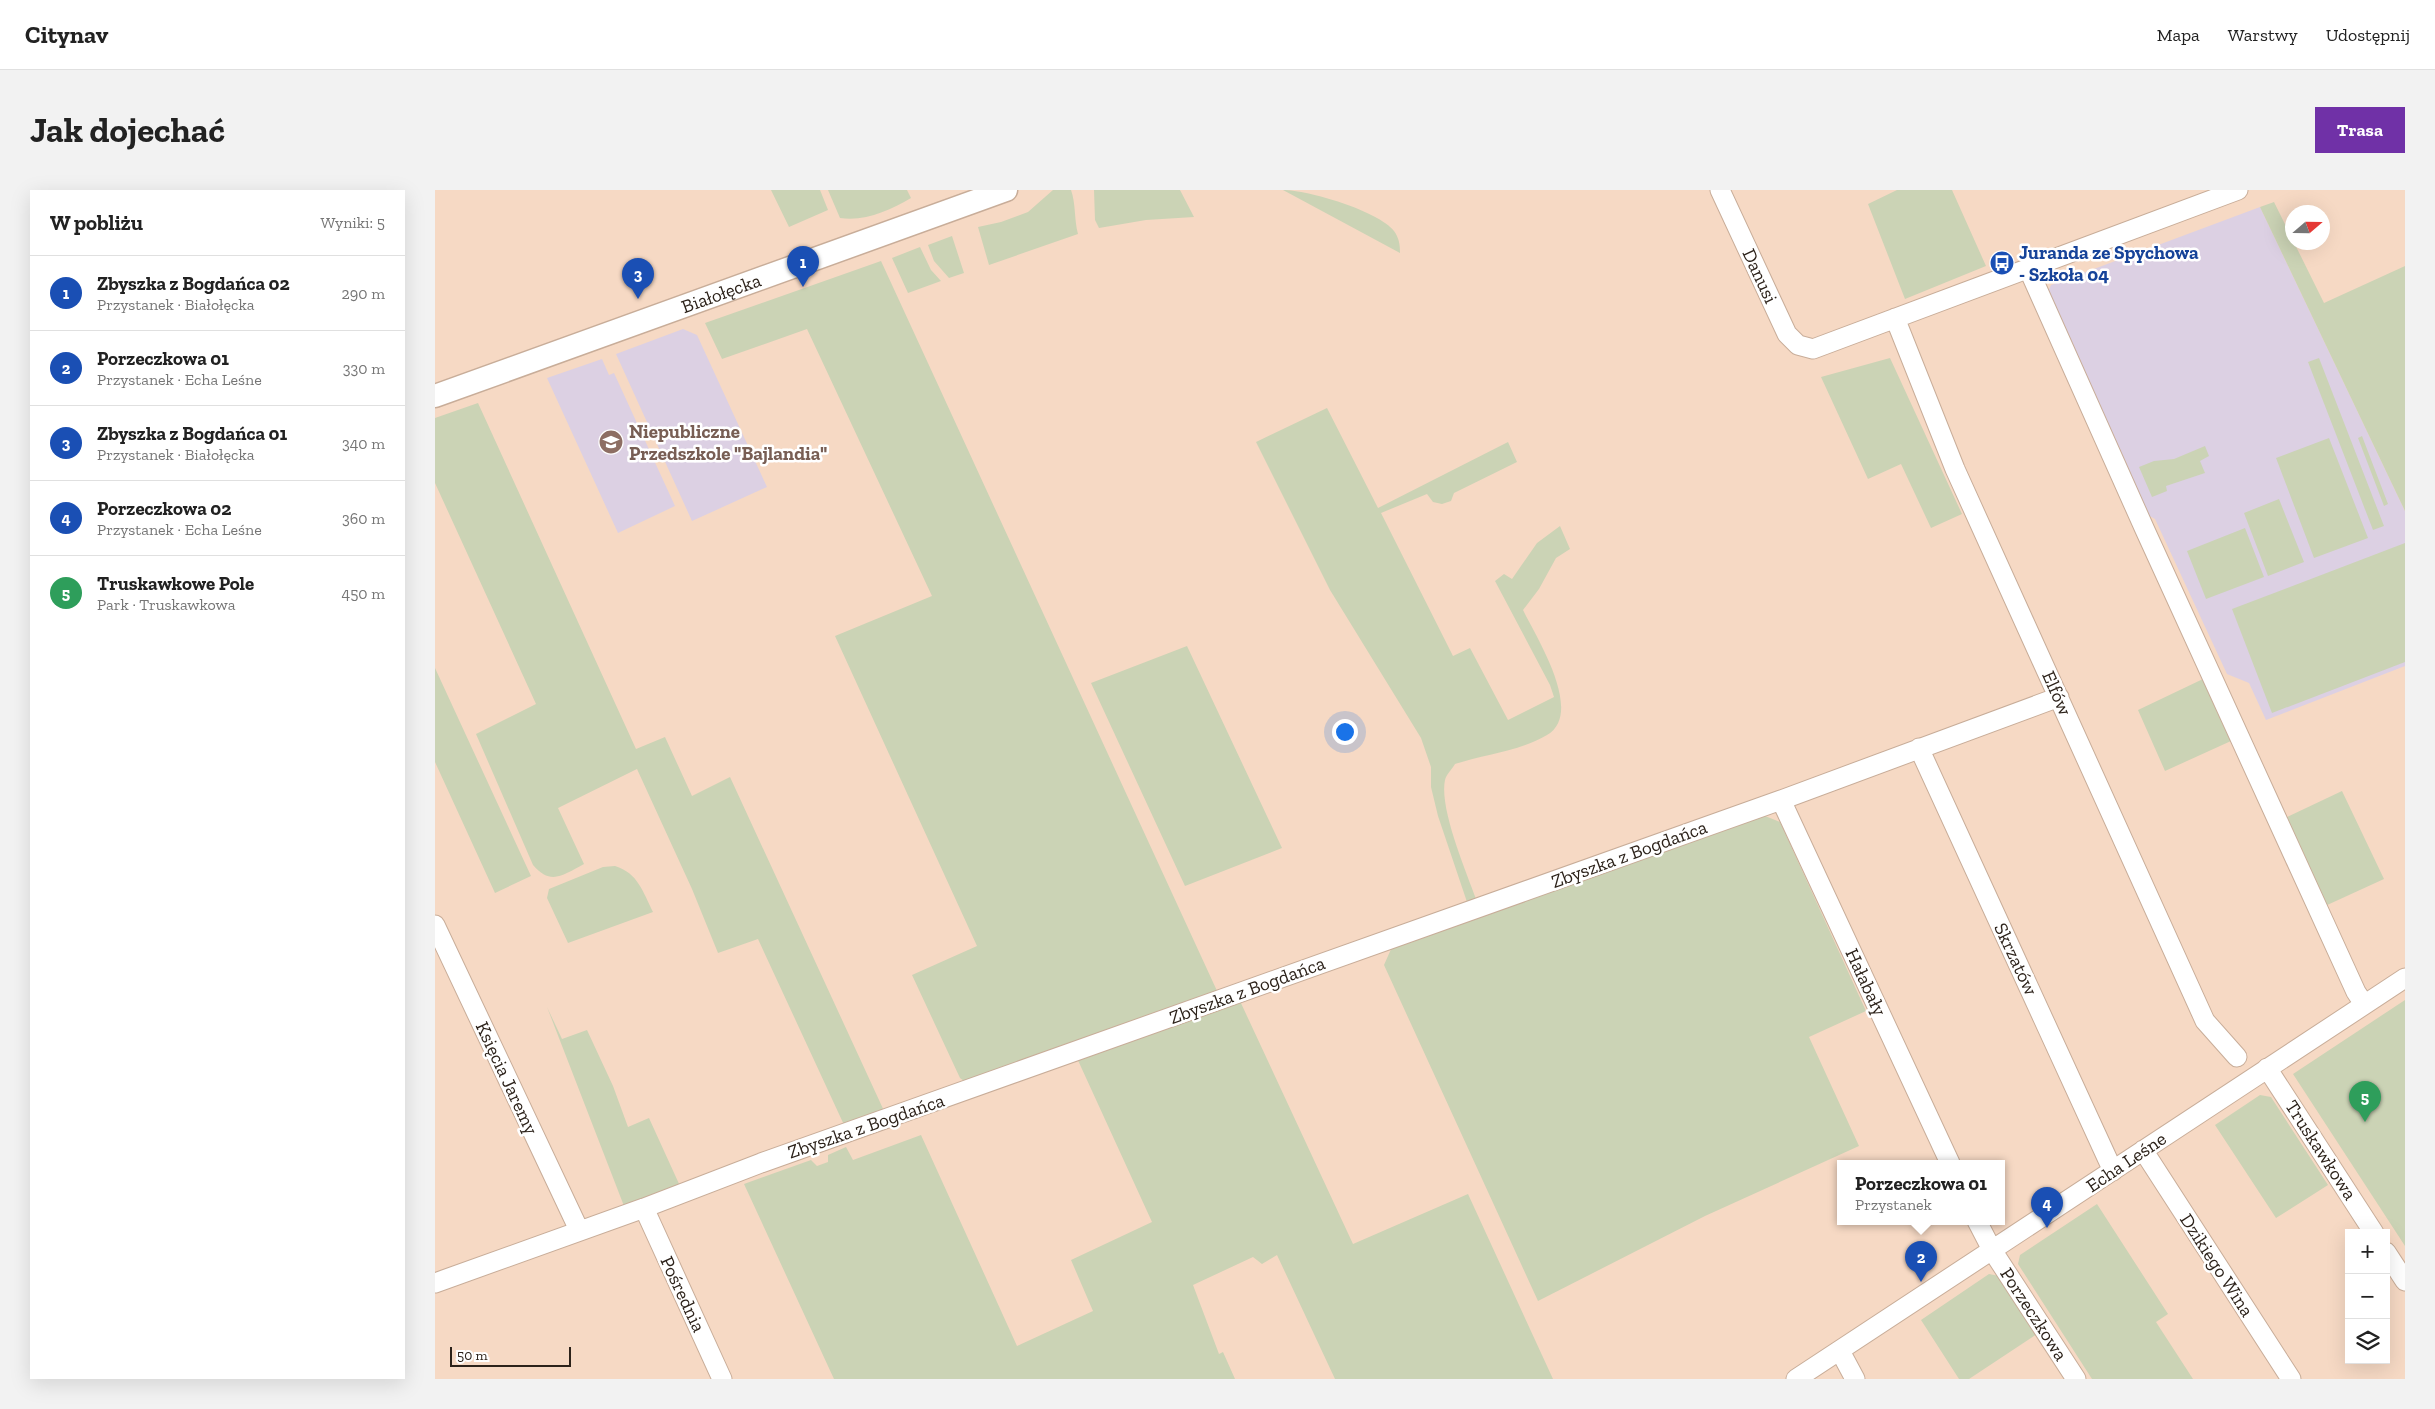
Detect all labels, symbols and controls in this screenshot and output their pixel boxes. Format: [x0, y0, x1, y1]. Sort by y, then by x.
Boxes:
text: Citynav [25, 20, 108, 49]
text: Mapa [2157, 24, 2200, 46]
text: Warstwy [2228, 24, 2298, 46]
text: Udostępnij [2326, 24, 2410, 46]
button: Trasa [2315, 107, 2405, 153]
text: Jak dojechać [30, 109, 225, 151]
north arrow [2285, 205, 2330, 250]
text: W pobliżu [50, 210, 143, 235]
text: Wyniki: 5 [321, 213, 385, 232]
place label: Juranda ze Spychowa - Szkoła 04 [2019, 241, 2199, 286]
street label: Danusi [1737, 245, 1783, 307]
pin: 1 [787, 246, 819, 287]
bus stop icon: Juranda ze Spychowa - Szkoła 04 [1989, 250, 2015, 276]
pin: 3 [622, 258, 654, 299]
street label: Białołęcka [678, 268, 764, 318]
text: Zbyszka z Bogdańca 02 [97, 272, 290, 295]
text: 1 [63, 284, 69, 303]
text: 290 m [342, 284, 385, 303]
text: Przystanek · Białołęcka [97, 295, 254, 314]
text: Porzeczkowa 01 [97, 347, 229, 370]
text: 2 [62, 359, 70, 378]
text: 330 m [343, 359, 385, 378]
text: Przystanek · Echa Leśne [97, 370, 262, 389]
place label: Niepubliczne Przedszkole "Bajlandia" [629, 420, 827, 465]
text: Zbyszka z Bogdańca 01 [97, 422, 287, 445]
school or university icon: Niepubliczne Przedszkole "Bajlandia" [598, 429, 624, 455]
text: 3 [62, 434, 70, 453]
text: 340 m [342, 434, 385, 453]
text: Przystanek · Białołęcka [97, 445, 254, 464]
text: Porzeczkowa 02 [97, 497, 231, 520]
text: 4 [61, 509, 71, 528]
text: 360 m [342, 509, 385, 528]
text: Przystanek · Echa Leśne [97, 520, 262, 539]
text: Truskawkowe Pole [97, 572, 254, 595]
text: 5 [62, 584, 70, 603]
text: 450 m [342, 584, 385, 603]
text: Park · Truskawkowa [97, 595, 236, 614]
street label: Elfów [2037, 667, 2077, 719]
your location [1332, 719, 1358, 745]
street label: Zbyszka z Bogdańca [1548, 815, 1710, 893]
street label: Skrzatów [1989, 919, 2043, 999]
street label: Hałabały [1840, 945, 1892, 1020]
street label: Zbyszka z Bogdańca [1166, 951, 1328, 1029]
street label: Księcia Jaremy [471, 1018, 543, 1138]
pin: 5 [2349, 1081, 2381, 1122]
street label: Zbyszka z Bogdańca [785, 1088, 947, 1164]
street label: Truskawkowa [2280, 1096, 2362, 1204]
street label: Echa Leśne [2082, 1127, 2170, 1197]
popup [1837, 1160, 2005, 1225]
text: Porzeczkowa 01 [1855, 1172, 1987, 1195]
pin: 4 [2031, 1187, 2063, 1228]
text: Przystanek [1855, 1195, 1932, 1214]
street label: Dzikiego Wina [2175, 1209, 2259, 1321]
map controls [2345, 1229, 2390, 1364]
button: + [2345, 1229, 2390, 1274]
pin: 2 [1905, 1241, 1937, 1282]
street label: Pośrednia [655, 1252, 711, 1336]
street label: Porzeczkowa [1995, 1263, 2073, 1365]
button: − [2345, 1274, 2390, 1319]
button: layers [2345, 1319, 2390, 1364]
scale bar [450, 1344, 571, 1367]
text: 50 m [457, 1347, 488, 1364]

